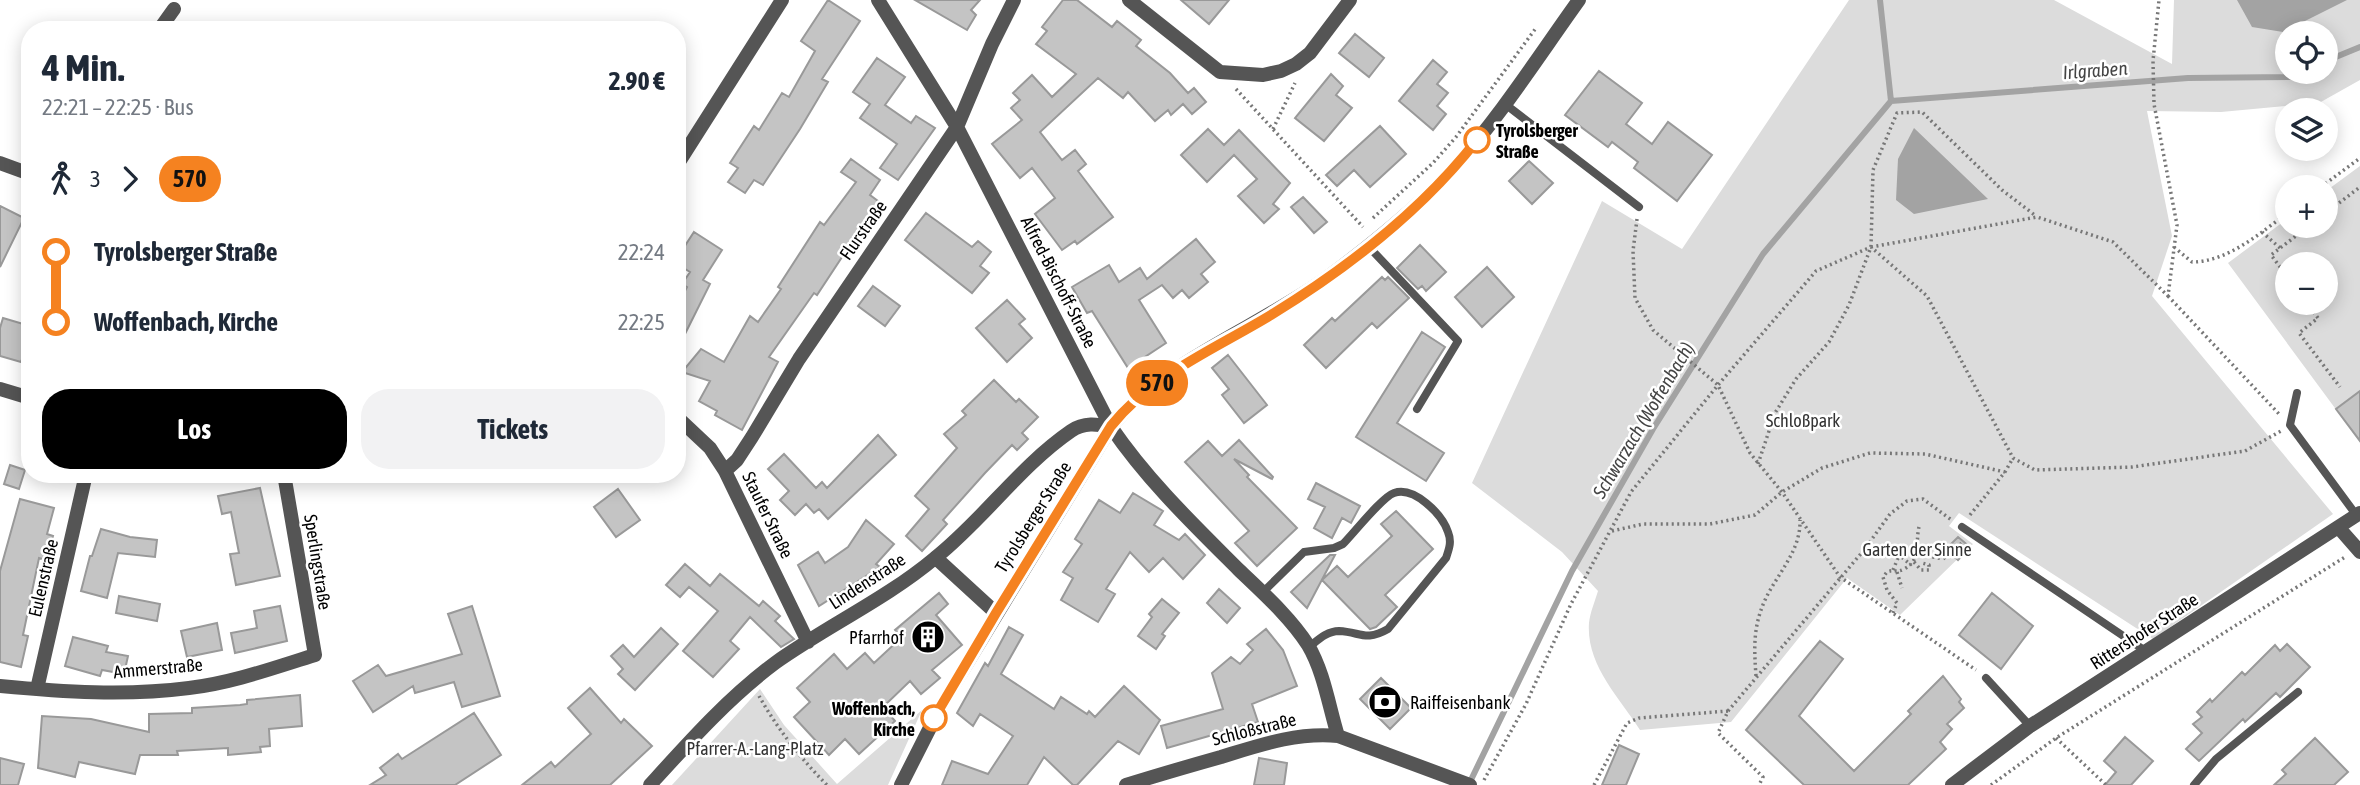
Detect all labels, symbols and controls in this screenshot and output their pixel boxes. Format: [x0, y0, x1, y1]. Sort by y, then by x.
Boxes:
map controls [2275, 21, 2338, 315]
button: locate [2275, 21, 2338, 84]
text: 4 Min. [42, 46, 124, 89]
water label: Irlgraben [2062, 57, 2128, 83]
text: 2.90 € [608, 66, 665, 96]
text: 22:21 – 22:25 · Bus [42, 94, 194, 120]
button: layers [2275, 98, 2338, 161]
place label: Tyrolsberger Straße [1496, 120, 1579, 162]
marker: Tyrolsberger Straße [1464, 127, 1490, 153]
icon: walk [42, 160, 80, 198]
icon: forward [111, 160, 149, 198]
text: 570 [173, 165, 207, 192]
text: 3 [90, 166, 101, 192]
button: + [2275, 175, 2338, 238]
street label: Flurstraße [835, 196, 891, 264]
street label: Alfred-Bischoff-Straße [1017, 213, 1101, 351]
text: Tyrolsberger Straße [94, 237, 277, 267]
text: 22:24 [618, 239, 665, 265]
button: − [2275, 252, 2338, 315]
text: Woffenbach, Kirche [94, 307, 278, 337]
text: 22:25 [618, 309, 665, 335]
water label: Schwarzach (Woffenbach) [1587, 338, 1698, 503]
line badge: 570 [1117, 360, 1197, 406]
text: 570 [1140, 369, 1174, 396]
button: Los [42, 389, 347, 469]
button: Tickets [361, 389, 665, 469]
park label: Schloßpark [1766, 410, 1840, 431]
street label: Tyrolsberger Straße [990, 458, 1076, 576]
street label: Staufer Straße [738, 468, 798, 562]
street label: Sperlingstraße [300, 513, 336, 611]
street label: Eulenstraße [24, 537, 62, 619]
park label: Garten der Sinne [1862, 539, 1972, 560]
street label: Lindenstraße [825, 549, 909, 613]
street label: Rittershofer Straße [2086, 588, 2202, 674]
building icon: Pfarrhof [909, 618, 947, 656]
place label: Pfarrhof [849, 627, 904, 648]
street label: Ammerstraße [112, 654, 204, 682]
bank icon: Raiffeisenbank [1366, 683, 1404, 721]
place label: Raiffeisenbank [1410, 692, 1510, 713]
place label: Woffenbach, Kirche [831, 698, 915, 740]
marker: Woffenbach, Kirche [921, 705, 947, 731]
street label: Schloßstraße [1210, 708, 1298, 750]
park label: Pfarrer-A.-Lang-Platz [686, 738, 824, 759]

